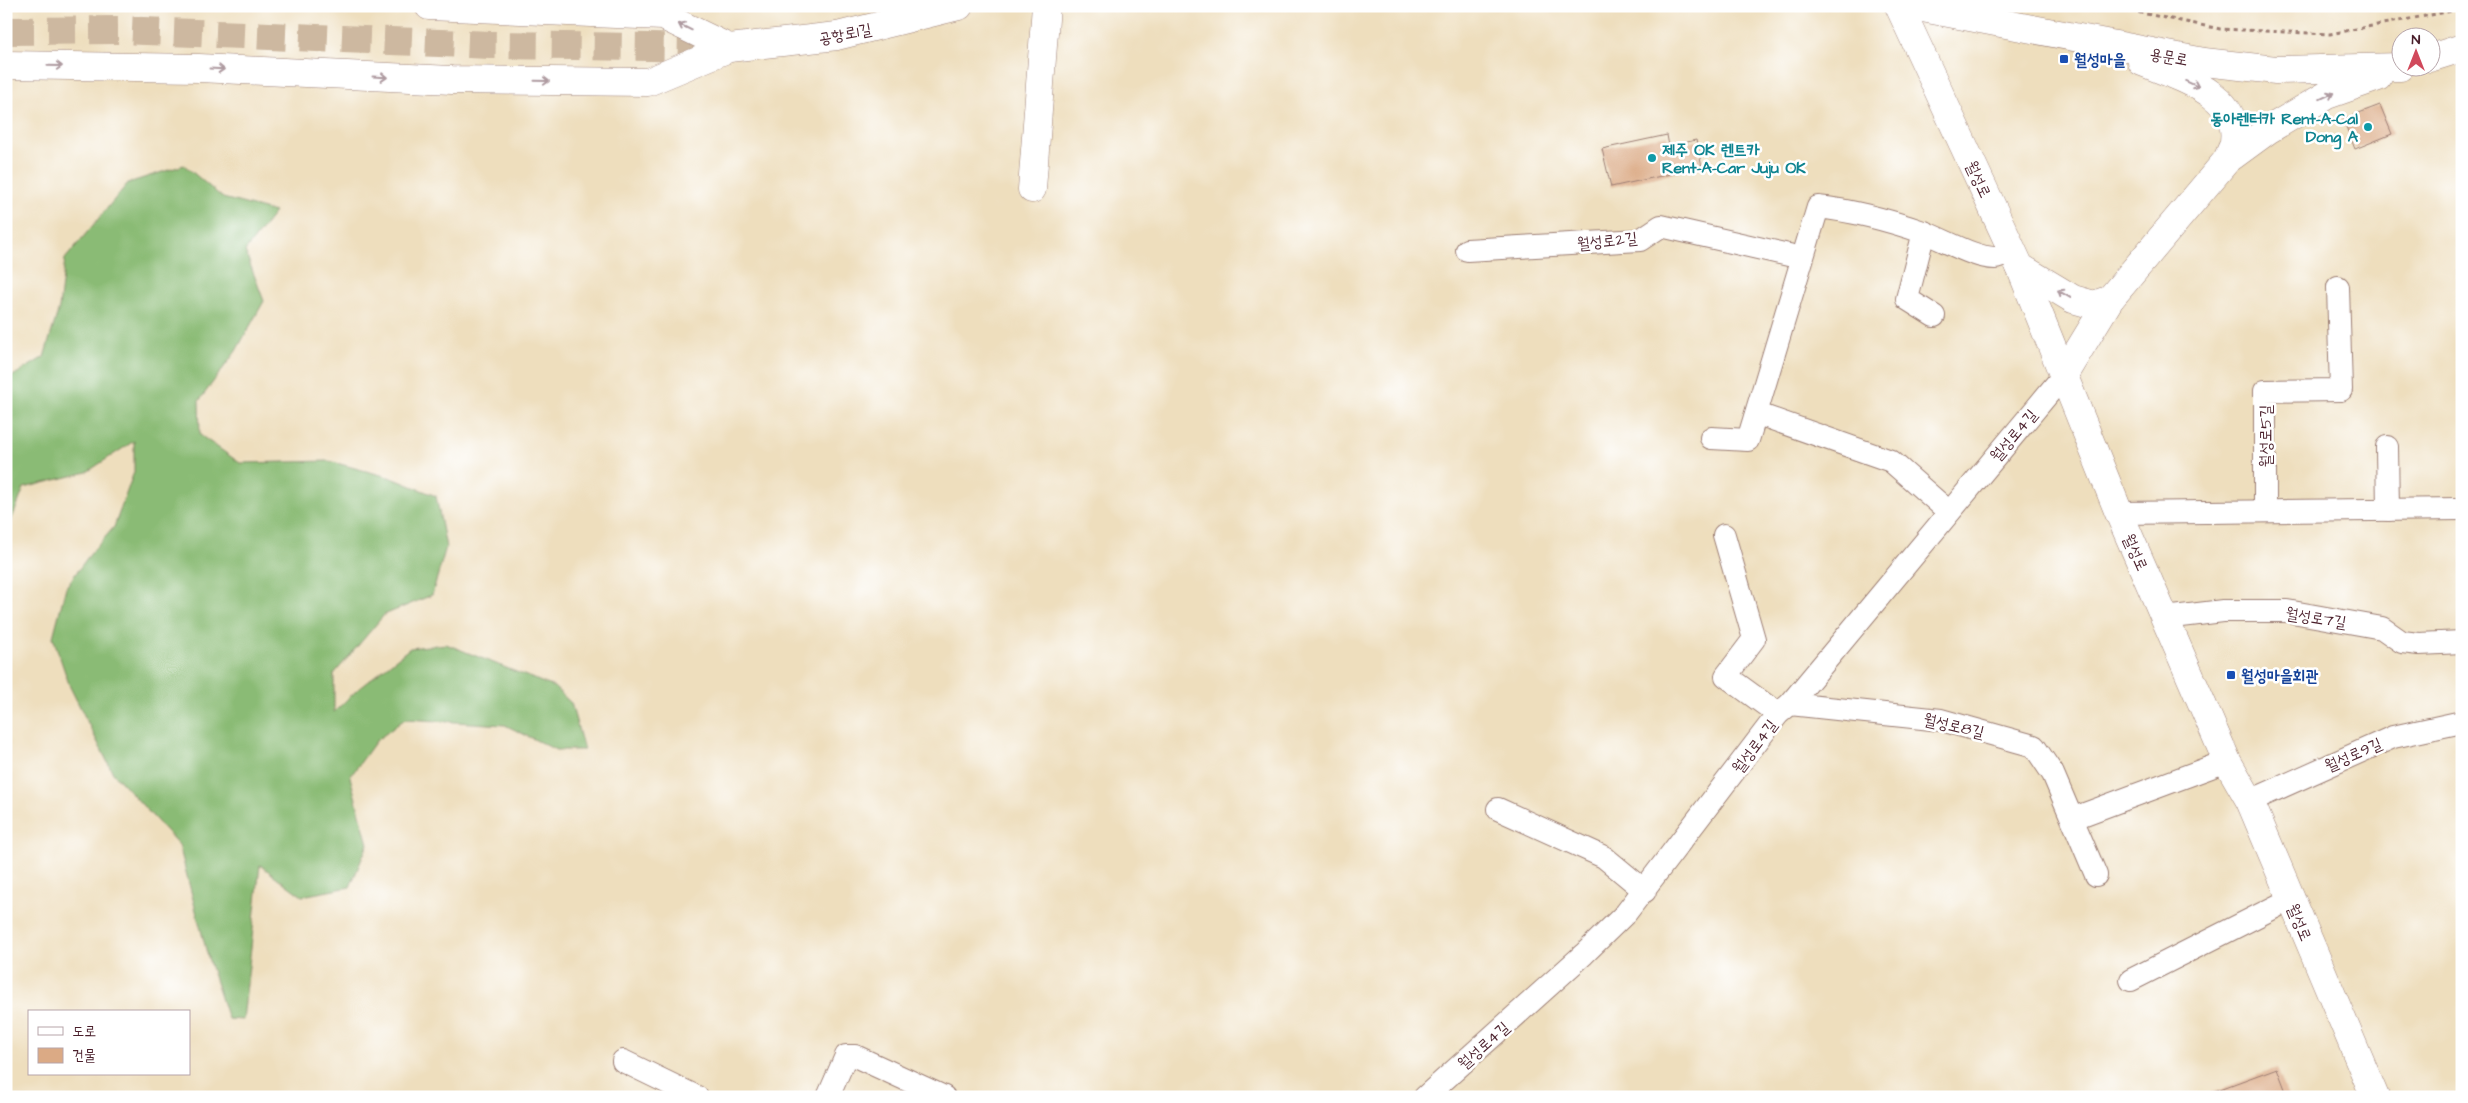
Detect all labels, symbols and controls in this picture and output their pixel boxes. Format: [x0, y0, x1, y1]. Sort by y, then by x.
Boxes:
street label: 공항로1길 [817, 18, 874, 50]
one-way arrow [678, 22, 693, 31]
north arrow [2390, 28, 2440, 78]
text: N [2412, 30, 2421, 50]
street label: 용문로 [2148, 43, 2190, 71]
place label: 월성마을 [2074, 49, 2126, 71]
marker: 월성마을 [2058, 53, 2070, 65]
one-way arrow [46, 61, 63, 71]
one-way arrow [209, 65, 225, 74]
one-way arrow [372, 72, 388, 81]
one-way arrow [534, 76, 550, 86]
one-way arrow [2184, 80, 2199, 89]
one-way arrow [2319, 91, 2334, 100]
place label: 동아렌터카 Rent-A-Cal Dong A [2211, 108, 2359, 150]
marker: 동아렌터카 Rent-A-Cal Dong A [2362, 121, 2374, 133]
place label: 제주 OK 렌트카 Rent-A-Car Juju OK [1662, 139, 1806, 179]
marker: 제주 OK 렌트카 Rent-A-Car Juju OK [1646, 152, 1658, 164]
street label: 월성로 [1960, 157, 1996, 202]
street label: 월성로2길 [1576, 227, 1639, 255]
one-way arrow [2058, 288, 2072, 298]
street label: 월성로5길 [2255, 404, 2277, 467]
street label: 월성로4길 [1985, 405, 2042, 467]
street label: 월성로 [2117, 530, 2153, 575]
street label: 월성로7길 [2284, 602, 2348, 634]
place label: 월성마을회관 [2241, 665, 2318, 687]
marker: 월성마을회관 [2225, 669, 2237, 681]
street label: 월성로8길 [1921, 708, 1987, 744]
street label: 월성로4길 [1727, 715, 1782, 778]
street label: 월성로9길 [2321, 732, 2386, 777]
street label: 월성로 [2281, 900, 2317, 944]
legend [28, 1010, 190, 1076]
street label: 월성로4길 [1453, 1017, 1514, 1075]
text: 도로 [72, 1021, 96, 1042]
text: 건물 [72, 1045, 96, 1066]

